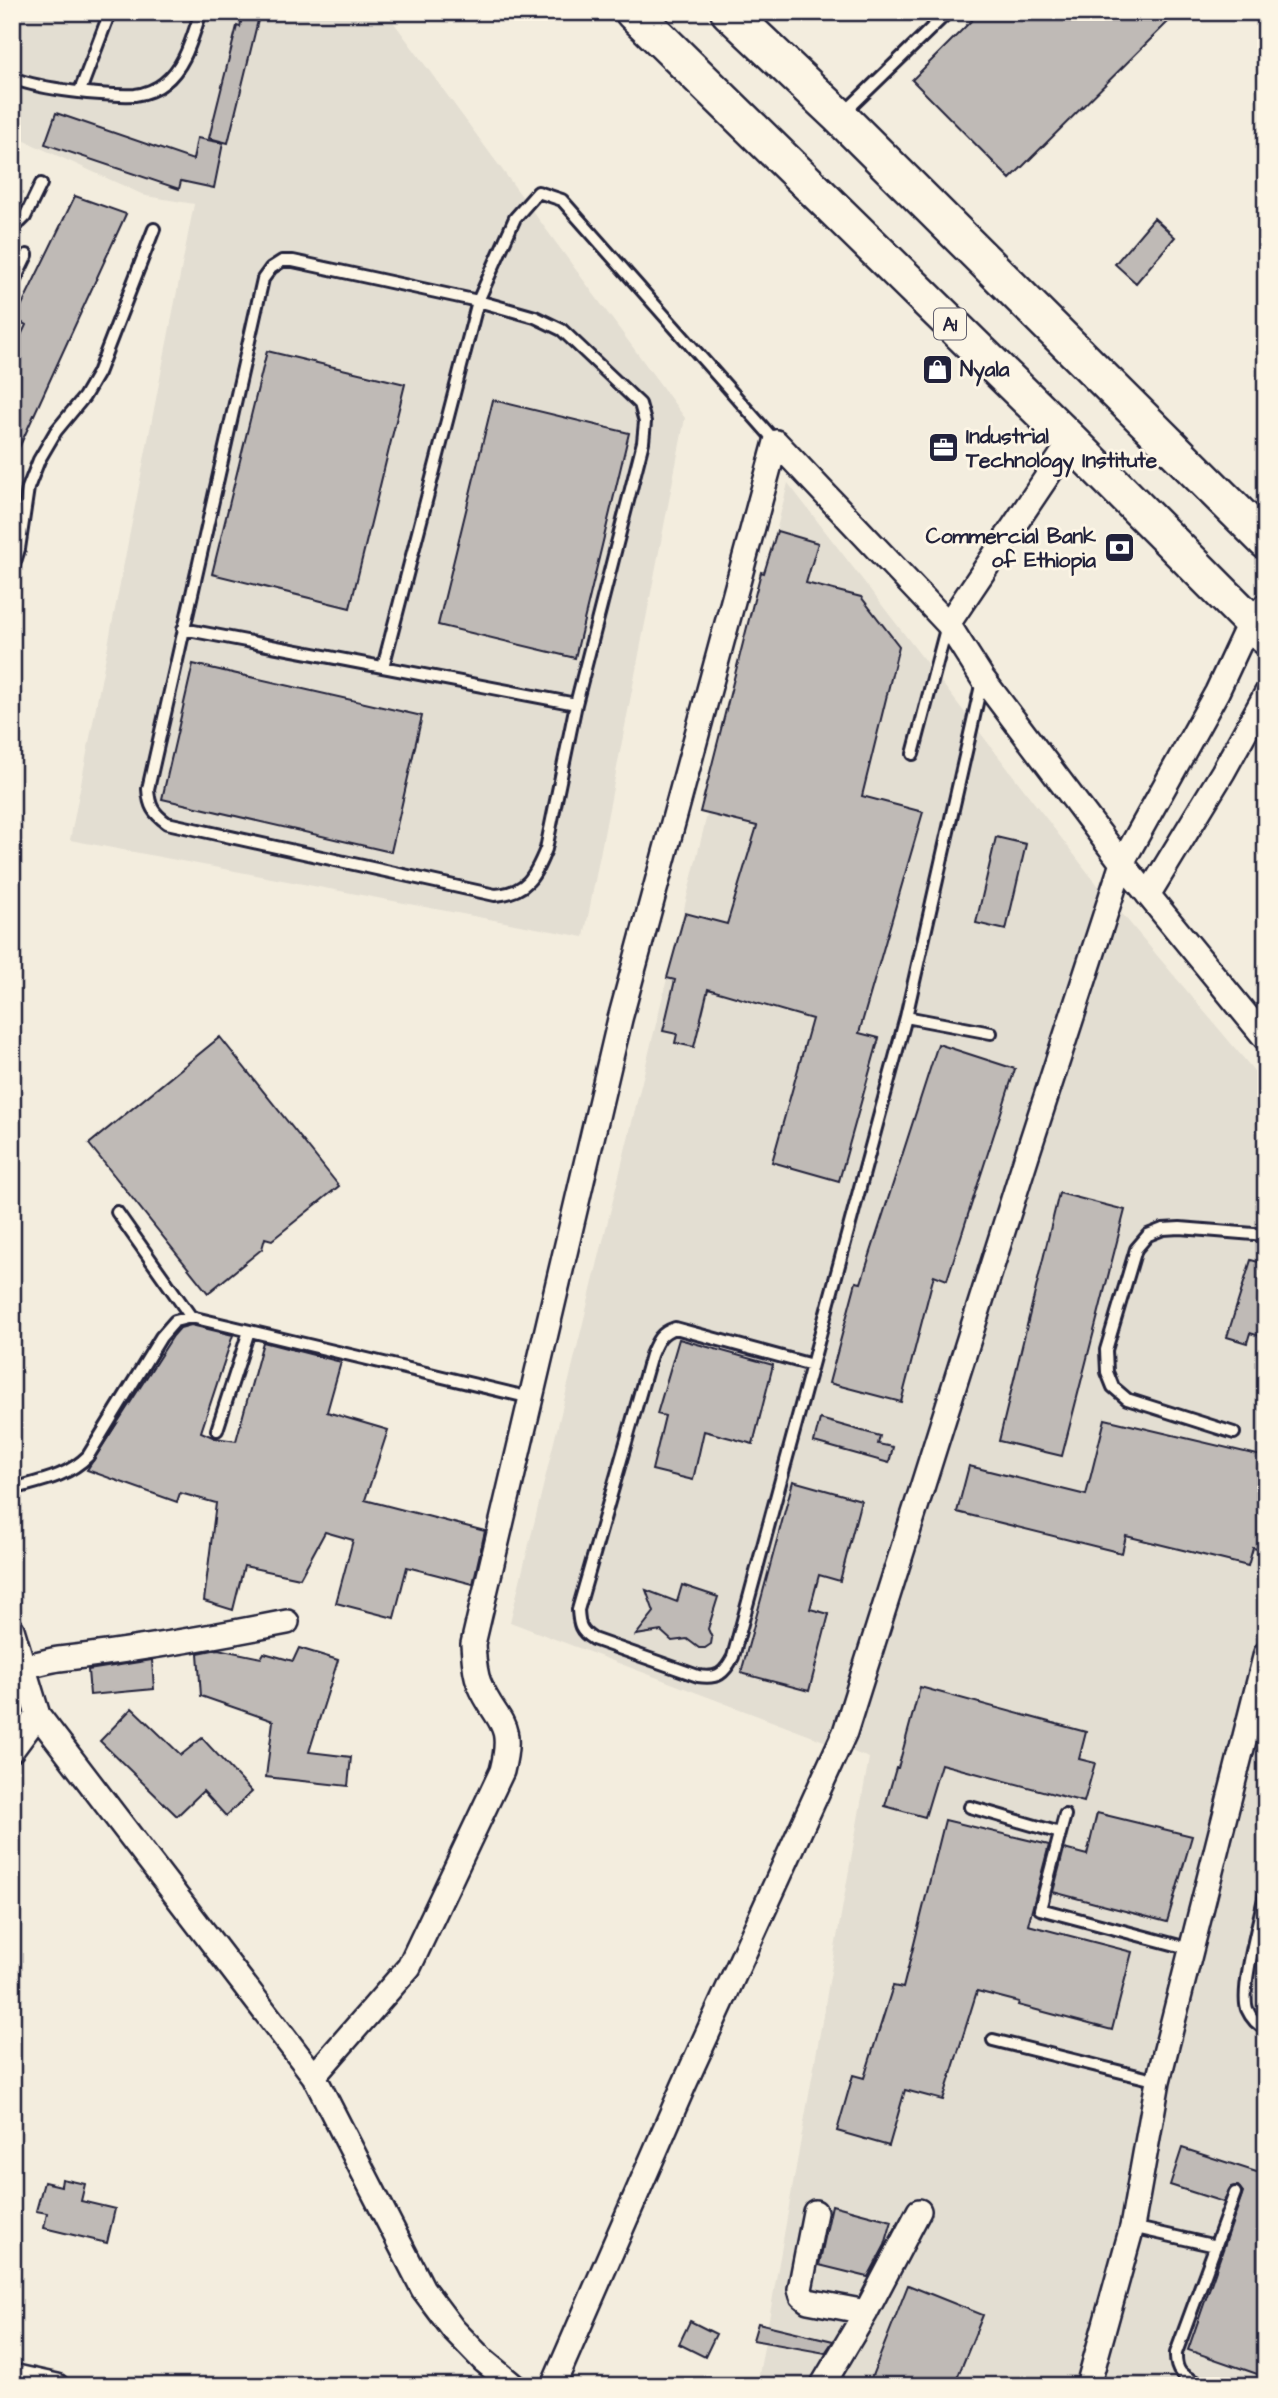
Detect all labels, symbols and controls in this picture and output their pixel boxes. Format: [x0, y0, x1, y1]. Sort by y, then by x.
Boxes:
road number: A1 [934, 308, 966, 340]
shop icon: Nyala [920, 352, 954, 386]
place label: Nyala [960, 355, 1010, 387]
place label: Industrial Technology Institute [965, 422, 1158, 478]
office icon: Industrial Technology Institute [926, 431, 960, 465]
place label: Commercial Bank of Ethiopia [926, 522, 1096, 576]
bank icon: Commercial Bank of Ethiopia [1102, 531, 1136, 565]

